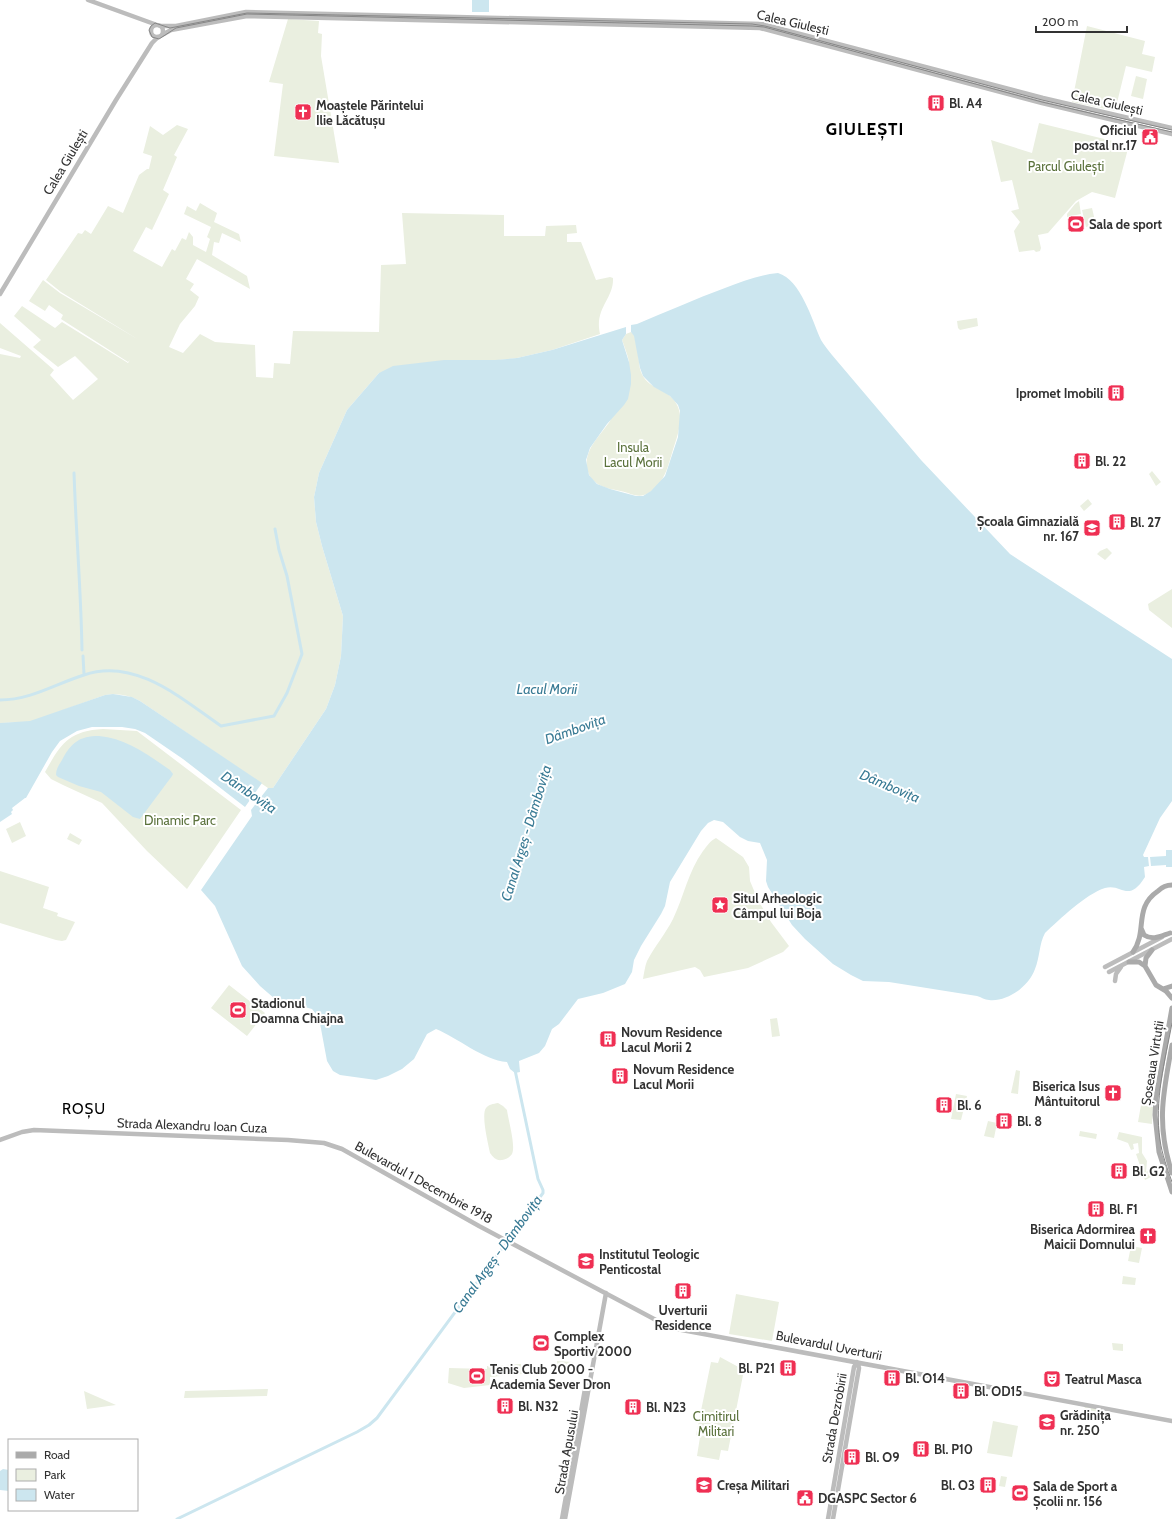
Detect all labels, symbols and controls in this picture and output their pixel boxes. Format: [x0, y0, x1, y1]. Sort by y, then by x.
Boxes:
street label: Calea Giulești [755, 6, 831, 39]
scale bar [1036, 8, 1127, 34]
text: 200 m [1042, 14, 1078, 29]
street label: Calea Giulești [1069, 86, 1145, 119]
building icon: Bl. A4 [926, 93, 946, 113]
place label: Bl. A4 [949, 95, 983, 111]
place label: Moaștele Părintelui Ilie Lăcătușu [316, 97, 424, 129]
church icon: Moaștele Părintelui Ilie Lăcătușu [293, 102, 313, 122]
district label: GIULEȘTI [826, 119, 904, 141]
place label: Oficiul postal nr.17 [1074, 122, 1138, 153]
street label: Calea Giulești [39, 126, 92, 198]
public building icon: Oficiul postal nr.17 [1140, 127, 1160, 147]
park label: Parcul Giulești [1028, 158, 1104, 175]
sports icon: Sala de sport [1066, 214, 1086, 234]
place label: Sala de sport [1089, 216, 1163, 232]
building icon: Ipromet Imobili [1106, 383, 1126, 403]
place label: Ipromet Imobili [1016, 385, 1103, 401]
park label: Insula Lacul Morii [604, 439, 662, 470]
building icon: Bl. 22 [1072, 451, 1092, 471]
place label: Bl. 22 [1095, 453, 1126, 469]
building icon: Bl. 27 [1107, 512, 1127, 532]
place label: Școala Gimnazială nr. 167 [977, 513, 1080, 544]
place label: Bl. 27 [1130, 514, 1161, 530]
school or university icon: Școala Gimnazială nr. 167 [1082, 518, 1102, 538]
water label: Lacul Morii [517, 680, 578, 698]
water label: Dâmbovița [542, 710, 608, 748]
water label: Canal Argeș - Dâmbovița [497, 763, 555, 903]
water label: Dâmbovița [857, 765, 923, 807]
water label: Dâmbovița [218, 767, 280, 817]
park label: Dinamic Parc [144, 812, 216, 828]
place label: Situl Arheologic Câmpul lui Boja [733, 890, 822, 921]
place icon: Situl Arheologic Câmpul lui Boja [710, 895, 730, 915]
place label: Stadionul Doamna Chiajna [251, 995, 344, 1026]
sports icon: Stadionul Doamna Chiajna [228, 1000, 248, 1020]
street label: Șoseaua Virtuții [1137, 1020, 1168, 1107]
place label: Novum Residence Lacul Morii 2 [621, 1024, 723, 1055]
building icon: Novum Residence Lacul Morii 2 [598, 1029, 618, 1049]
place label: Novum Residence Lacul Morii [633, 1061, 735, 1092]
building icon: Novum Residence Lacul Morii [610, 1066, 630, 1086]
place label: Biserica Isus Mântuitorul [1032, 1078, 1101, 1109]
church icon: Biserica Isus Mântuitorul [1103, 1083, 1123, 1103]
building icon: Bl. 6 [934, 1095, 954, 1115]
place label: Bl. 6 [957, 1097, 982, 1113]
district label: ROȘU [62, 1100, 106, 1119]
building icon: Bl. 8 [994, 1111, 1014, 1131]
place label: Bl. 8 [1017, 1113, 1042, 1129]
street label: Strada Alexandru Ioan Cuza [117, 1114, 268, 1136]
street label: Bulevardul 1 Decembrie 1918 [352, 1137, 496, 1227]
building icon: Bl. G2 [1109, 1161, 1129, 1181]
place label: Bl. G2 [1132, 1163, 1165, 1179]
water label: Canal Argeș - Dâmbovița [448, 1192, 546, 1316]
building icon: Bl. F1 [1086, 1199, 1106, 1219]
place label: Bl. F1 [1109, 1201, 1138, 1217]
place label: Biserica Adormirea Maicii Domnului [1030, 1221, 1136, 1252]
church icon: Biserica Adormirea Maicii Domnului [1138, 1226, 1158, 1246]
place label: Institutul Teologic Penticostal [599, 1246, 700, 1277]
school or university icon: Institutul Teologic Penticostal [576, 1251, 596, 1271]
building icon: Uverturii Residence [673, 1281, 693, 1301]
place label: Uverturii Residence [654, 1302, 712, 1333]
street label: Bulevardul Uverturii [775, 1327, 883, 1363]
place label: Complex Sportiv 2000 [554, 1328, 632, 1359]
sports icon: Complex Sportiv 2000 [531, 1333, 551, 1353]
building icon: Bl. P21 [778, 1358, 798, 1378]
place label: Bl. P21 [738, 1360, 775, 1376]
place label: Tenis Club 2000 - Academia Sever Dron [490, 1361, 611, 1392]
sports icon: Tenis Club 2000 - Academia Sever Dron [467, 1366, 487, 1386]
building icon: Bl. O14 [882, 1368, 902, 1388]
theatre icon: Teatrul Masca [1042, 1369, 1062, 1389]
place label: Bl. O14 [905, 1370, 945, 1386]
place label: Teatrul Masca [1065, 1371, 1142, 1387]
street label: Strada Dezrobirii [818, 1372, 850, 1464]
building icon: Bl. OD15 [951, 1381, 971, 1401]
place label: Bl. OD15 [974, 1383, 1022, 1399]
building icon: Bl. N32 [495, 1396, 515, 1416]
building icon: Bl. N23 [623, 1397, 643, 1417]
place label: Bl. N32 [518, 1398, 558, 1414]
place label: Bl. N23 [646, 1399, 686, 1415]
place label: Grădinița nr. 250 [1060, 1407, 1112, 1438]
park label: Cimitirul Militari [693, 1408, 739, 1439]
street label: Strada Apusului [551, 1409, 581, 1495]
school or university icon: Grădinița nr. 250 [1037, 1412, 1057, 1432]
legend [8, 1439, 138, 1511]
building icon: Bl. P10 [911, 1439, 931, 1459]
place label: Bl. P10 [934, 1441, 973, 1457]
text: Road [44, 1447, 70, 1462]
building icon: Bl. O9 [842, 1447, 862, 1467]
place label: Bl. O9 [865, 1449, 899, 1465]
text: Park [44, 1467, 66, 1482]
school or university icon: Creșa Militari [694, 1475, 714, 1495]
building icon: Bl. O3 [978, 1475, 998, 1495]
place label: Creșa Militari [717, 1477, 789, 1494]
place label: Bl. O3 [941, 1477, 975, 1493]
place label: Sala de Sport a Școlii nr. 156 [1033, 1478, 1118, 1510]
sports icon: Sala de Sport a Școlii nr. 156 [1010, 1483, 1030, 1503]
text: Water [44, 1487, 75, 1502]
public building icon: DGASPC Sector 6 [795, 1488, 815, 1508]
place label: DGASPC Sector 6 [818, 1490, 917, 1506]

